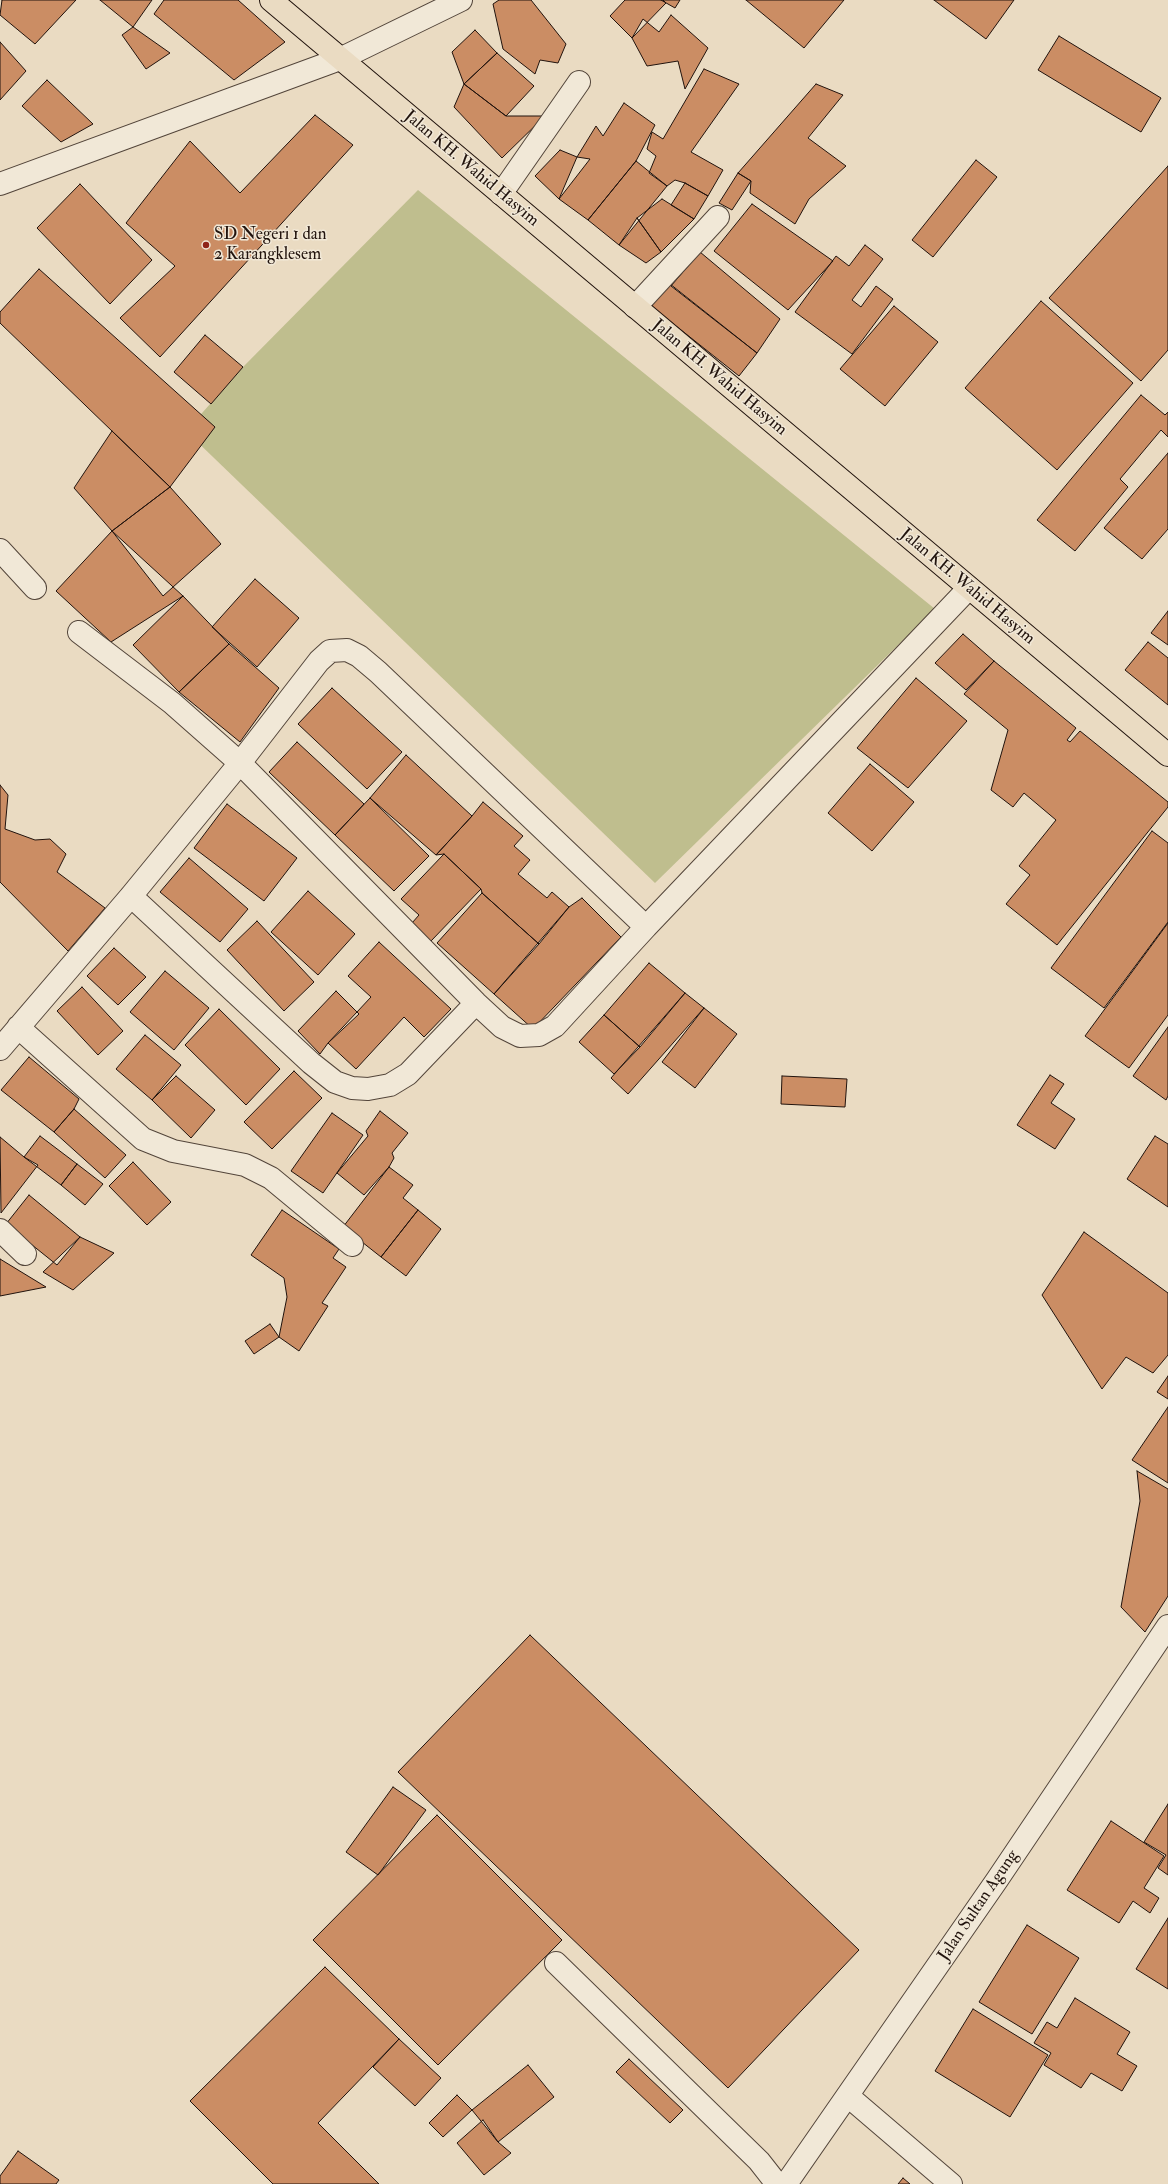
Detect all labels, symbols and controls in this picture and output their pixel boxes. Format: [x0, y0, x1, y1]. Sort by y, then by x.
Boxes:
street label: Jalan KH. Wahid Hasyim [399, 107, 543, 231]
place label: SD Negeri 1 dan 2 Karangklesem [214, 225, 327, 265]
marker: SD Negeri 1 dan 2 Karangklesem [201, 240, 211, 250]
street label: Jalan KH. Wahid Hasyim [647, 316, 791, 440]
street label: Jalan KH. Wahid Hasyim [895, 525, 1039, 649]
street label: Jalan Sultan Agung [934, 1847, 1024, 1965]

